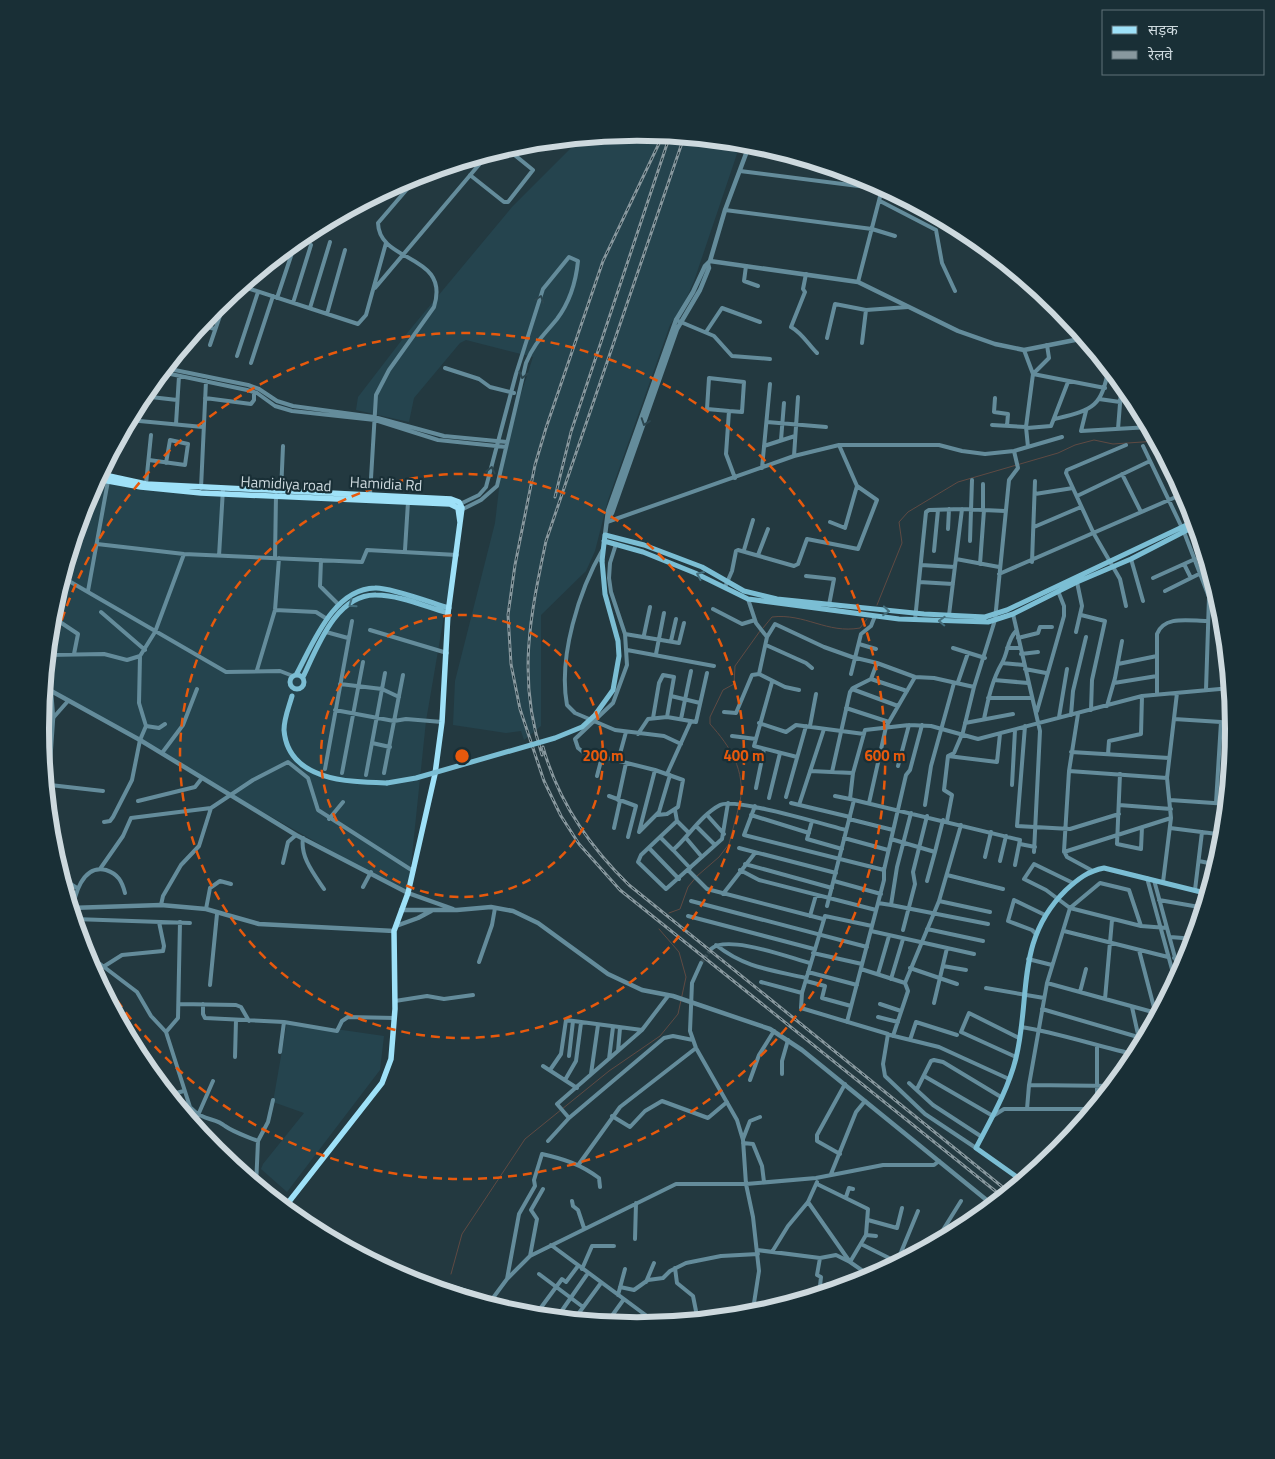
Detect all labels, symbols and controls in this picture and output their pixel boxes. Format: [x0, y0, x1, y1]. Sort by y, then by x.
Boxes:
legend [1102, 10, 1265, 75]
text: सड़क [1148, 18, 1178, 41]
text: रेलवे [1147, 43, 1173, 66]
one-way arrow [534, 295, 544, 303]
one-way arrow [518, 370, 529, 379]
one-way arrow [641, 417, 651, 426]
one-way arrow [485, 466, 496, 475]
street label: Hamidiya road [240, 470, 332, 497]
street label: Hamidia Rd [349, 470, 423, 497]
one-way arrow [696, 570, 705, 581]
one-way arrow [348, 598, 357, 607]
one-way arrow [882, 605, 890, 616]
one-way arrow [938, 616, 946, 627]
text: 200 m [582, 744, 624, 767]
text: 400 m [723, 744, 765, 767]
text: 600 m [864, 744, 906, 767]
centre of rings [453, 747, 471, 765]

